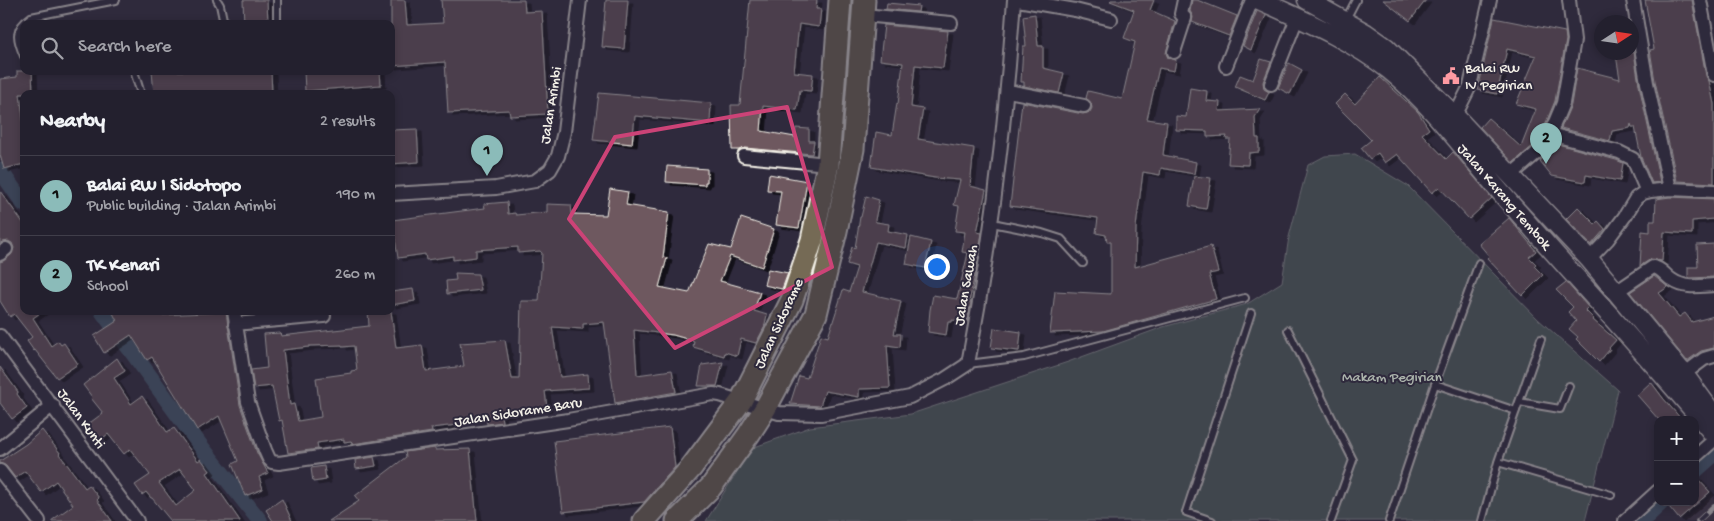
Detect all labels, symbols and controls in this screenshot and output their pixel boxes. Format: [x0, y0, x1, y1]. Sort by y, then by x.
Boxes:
north arrow [1594, 15, 1639, 60]
search box [20, 20, 395, 75]
icon: search [38, 34, 66, 62]
text: Search here [78, 36, 172, 59]
place label: Balai RW IV Pegirian [1464, 60, 1532, 95]
street label: Jalan Arimbi [537, 65, 567, 145]
public building icon: Balai RW IV Pegirian [1441, 66, 1461, 86]
text: Nearby [40, 110, 105, 135]
text: 2 results [320, 113, 375, 132]
pin: 2 [1530, 123, 1562, 164]
pin: 1 [471, 135, 503, 176]
street label: Jalan Karang Tembok [1453, 141, 1555, 255]
text: Balai RW I Sidotopo [87, 175, 241, 198]
text: 1 [53, 186, 59, 205]
text: 190 m [336, 186, 375, 205]
text: Public building · Jalan Arimbi [87, 198, 276, 217]
street label: Jalan Sawah [951, 243, 983, 327]
your location [924, 254, 950, 280]
text: TK Kenari [87, 255, 160, 278]
text: 2 [52, 266, 60, 285]
text: 260 m [335, 266, 375, 285]
street label: Jalan Sidorame [751, 276, 809, 372]
text: School [87, 278, 129, 297]
park label: Makam Pegirian [1342, 369, 1442, 387]
street label: Jalan Kunti [52, 385, 108, 453]
street label: Jalan Sidorame Baru [453, 394, 584, 432]
map controls [1654, 416, 1699, 506]
button: + [1654, 416, 1699, 461]
button: − [1654, 461, 1699, 506]

